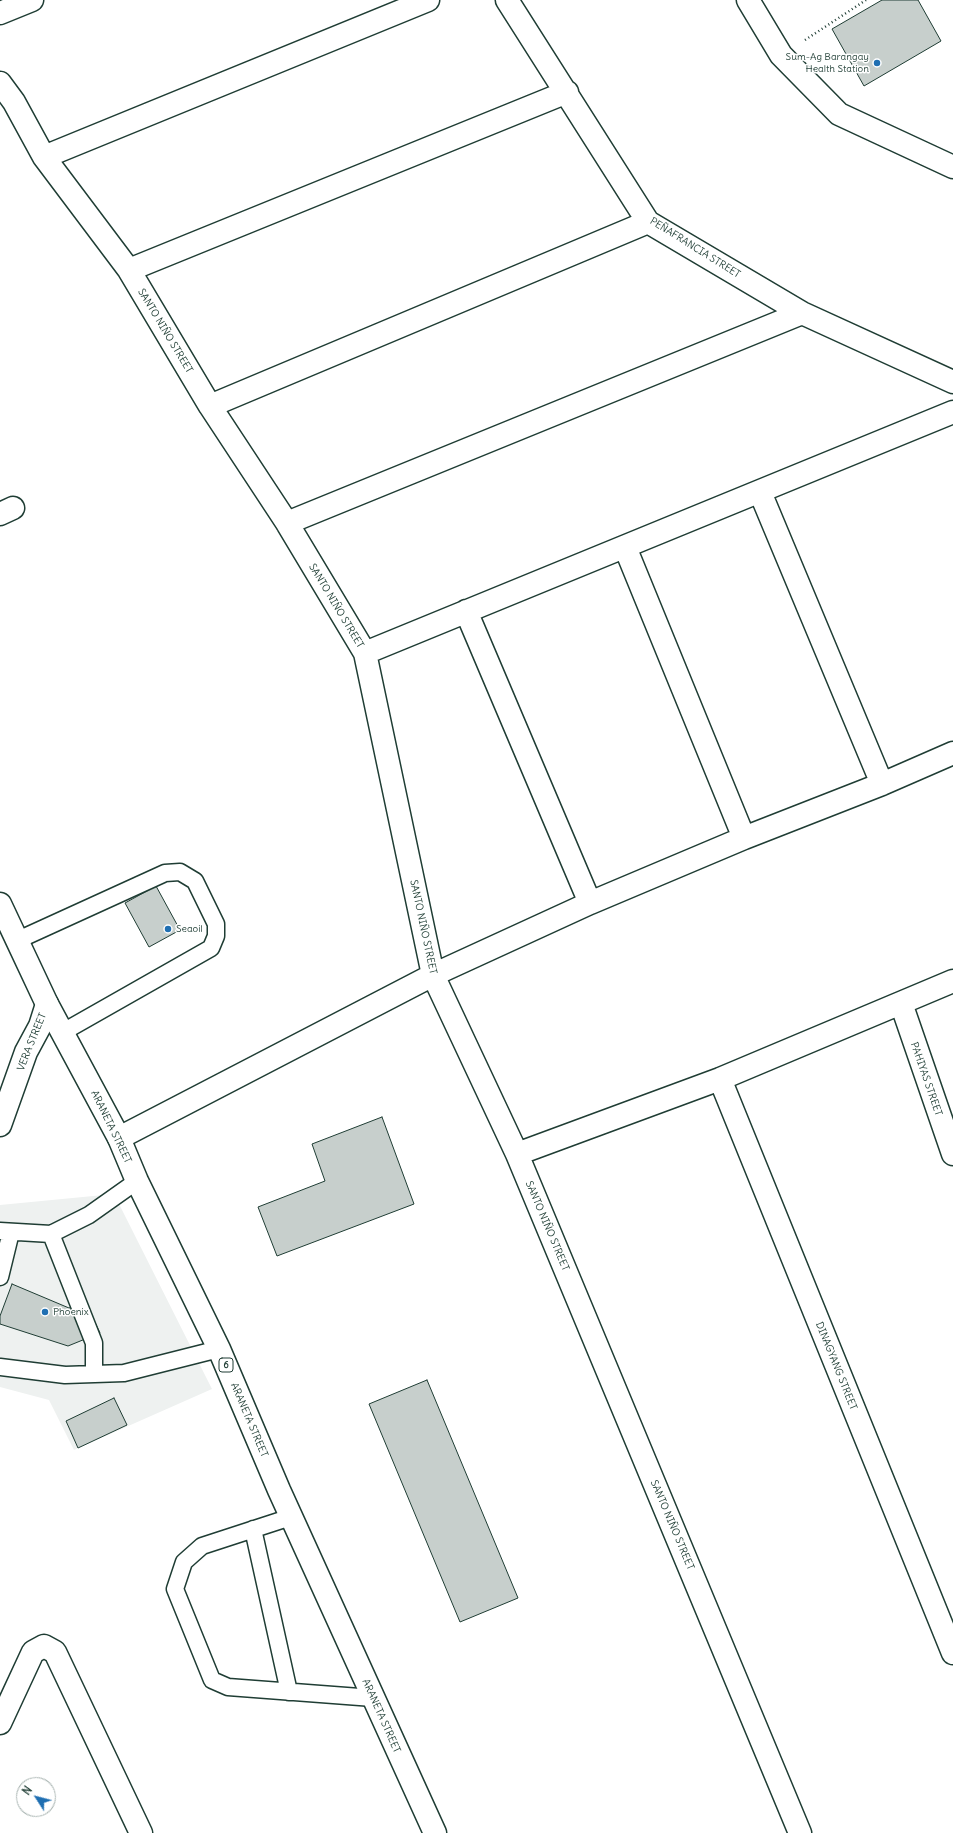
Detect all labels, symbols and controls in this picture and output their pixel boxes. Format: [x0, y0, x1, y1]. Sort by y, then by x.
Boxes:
place label: Sum-Ag Barangay Health Station [786, 51, 869, 74]
marker: Sum-Ag Barangay Health Station [872, 58, 882, 68]
street label: PEÑAFRANCIA STREET [648, 215, 742, 281]
street label: SANTO NIÑO STREET [135, 287, 195, 375]
street label: SANTO NIÑO STREET [306, 562, 366, 650]
street label: SANTO NIÑO STREET [407, 879, 439, 975]
place label: Seaoil [176, 923, 203, 935]
marker: Seaoil [163, 924, 173, 934]
street label: VERA STREET [15, 1011, 49, 1073]
street label: PAHIYAS STREET [908, 1041, 944, 1117]
street label: ARANETA STREET [88, 1089, 134, 1165]
street label: SANTO NIÑO STREET [523, 1179, 571, 1273]
place label: Phoenix [53, 1306, 89, 1318]
marker: Phoenix [40, 1307, 50, 1317]
street label: DINAGYANG STREET [813, 1320, 859, 1412]
road number: 6 [219, 1358, 233, 1372]
street label: ARANETA STREET [228, 1381, 270, 1459]
street label: SANTO NIÑO STREET [648, 1478, 696, 1572]
street label: ARANETA STREET [359, 1677, 403, 1755]
north arrow [16, 1777, 56, 1817]
text: N [19, 1783, 35, 1798]

